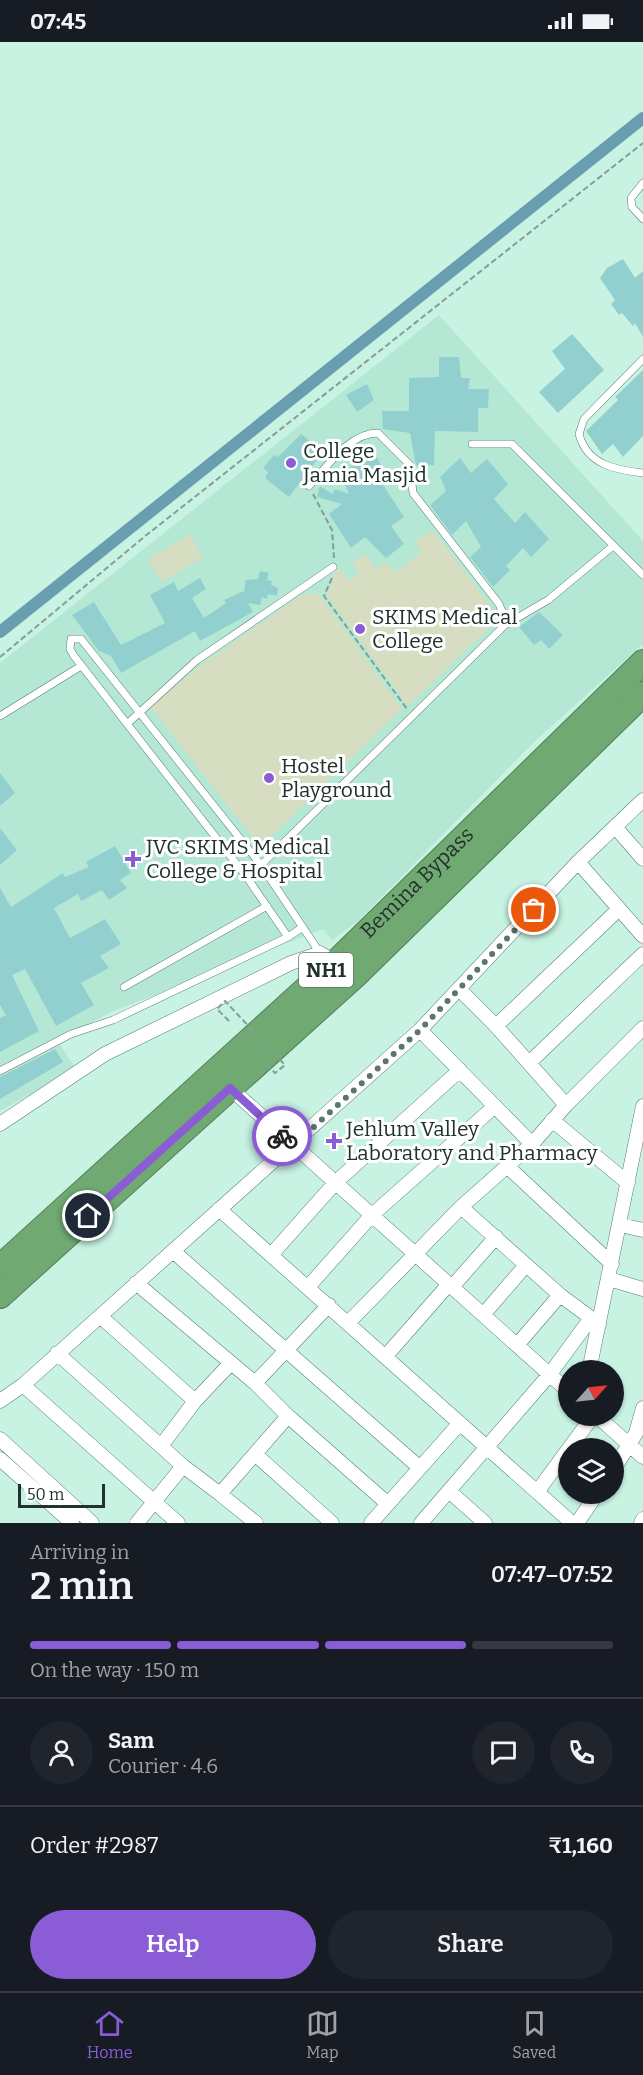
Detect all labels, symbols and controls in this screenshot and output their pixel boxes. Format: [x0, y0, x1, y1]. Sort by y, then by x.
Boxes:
text: 07:45 [30, 8, 86, 35]
place label: College Jamia Masjid [302, 438, 427, 488]
marker: College Jamia Masjid [284, 456, 298, 470]
place label: SKIMS Medical College [372, 604, 517, 654]
marker: SKIMS Medical College [353, 622, 367, 636]
place label: Hostel Playground [281, 753, 392, 803]
marker: Hostel Playground [262, 771, 276, 785]
street label: Bemina Bypass [355, 822, 479, 944]
place label: JVC SKIMS Medical College & Hospital [145, 834, 329, 884]
marker: JVC SKIMS Medical College & Hospital [124, 850, 142, 868]
pin [508, 884, 559, 935]
icon: bag [517, 893, 550, 926]
road number: NH1 [299, 953, 353, 987]
courier [252, 1106, 312, 1166]
place label: Jehlum Valley Laboratory and Pharmacy [345, 1116, 599, 1166]
icon: bike [266, 1120, 299, 1153]
marker: Jehlum Valley Laboratory and Pharmacy [327, 1134, 341, 1148]
pin [62, 1190, 113, 1241]
icon: home [71, 1199, 104, 1232]
north arrow [558, 1360, 624, 1426]
map controls [558, 1360, 624, 1504]
button: layers [558, 1438, 624, 1504]
scale bar [18, 1481, 105, 1508]
text: 50 m [27, 1485, 64, 1504]
text: Arriving in [30, 1540, 129, 1564]
text: 07:47–07:52 [491, 1561, 613, 1588]
text: 2 min [30, 1563, 133, 1609]
text: On the way · 150 m [30, 1658, 199, 1682]
button: person [30, 1721, 93, 1784]
button: chat [472, 1721, 535, 1784]
button: phone [550, 1721, 613, 1784]
text: Sam [108, 1727, 154, 1754]
text: Courier · 4.6 [108, 1754, 218, 1778]
text: Order #2987 [30, 1832, 158, 1859]
text: ₹1,160 [548, 1832, 613, 1859]
button: Help [30, 1910, 316, 1979]
button: Share [328, 1910, 613, 1979]
tab: Home [87, 2007, 132, 2062]
tab: Map [306, 2007, 339, 2062]
tab: Saved [512, 2007, 556, 2062]

